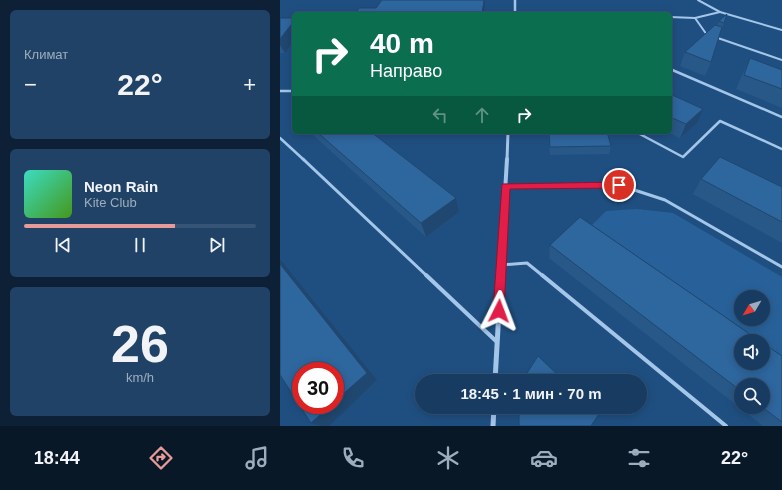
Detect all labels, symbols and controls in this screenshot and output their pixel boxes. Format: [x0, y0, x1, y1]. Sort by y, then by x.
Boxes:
icon: right [304, 28, 356, 80]
text: 40 m [370, 28, 434, 59]
text: Климат [24, 47, 68, 62]
text: Направо [370, 61, 442, 81]
text: 22° [117, 68, 163, 101]
text: − [24, 72, 37, 97]
text: + [243, 72, 256, 97]
icon: left [429, 104, 451, 126]
icon: ahead [471, 104, 493, 126]
icon: right [513, 104, 535, 126]
pin [602, 168, 636, 202]
icon: arrive [608, 174, 630, 196]
text: Neon Rain [84, 178, 158, 195]
text: Kite Club [84, 195, 137, 210]
icon: previous [52, 234, 74, 256]
icon: pause [129, 234, 151, 256]
icon: next [206, 234, 228, 256]
position arrow [478, 290, 520, 332]
north arrow [734, 290, 770, 326]
map controls [734, 290, 770, 414]
text: 26 [111, 315, 169, 373]
button: sound [734, 334, 770, 370]
speed limit sign: 30 [292, 362, 344, 414]
text: km/h [126, 370, 154, 385]
button: search [734, 378, 770, 414]
text: 18:45 · 1 мин · 70 m [460, 385, 602, 402]
icon: directions [147, 444, 175, 472]
icon: music [243, 444, 271, 472]
icon: phone [339, 444, 367, 472]
icon: climate [434, 444, 462, 472]
icon: car [530, 444, 558, 472]
icon: filters [625, 444, 653, 472]
text: 18:44 [34, 448, 80, 468]
text: 22° [721, 448, 748, 468]

